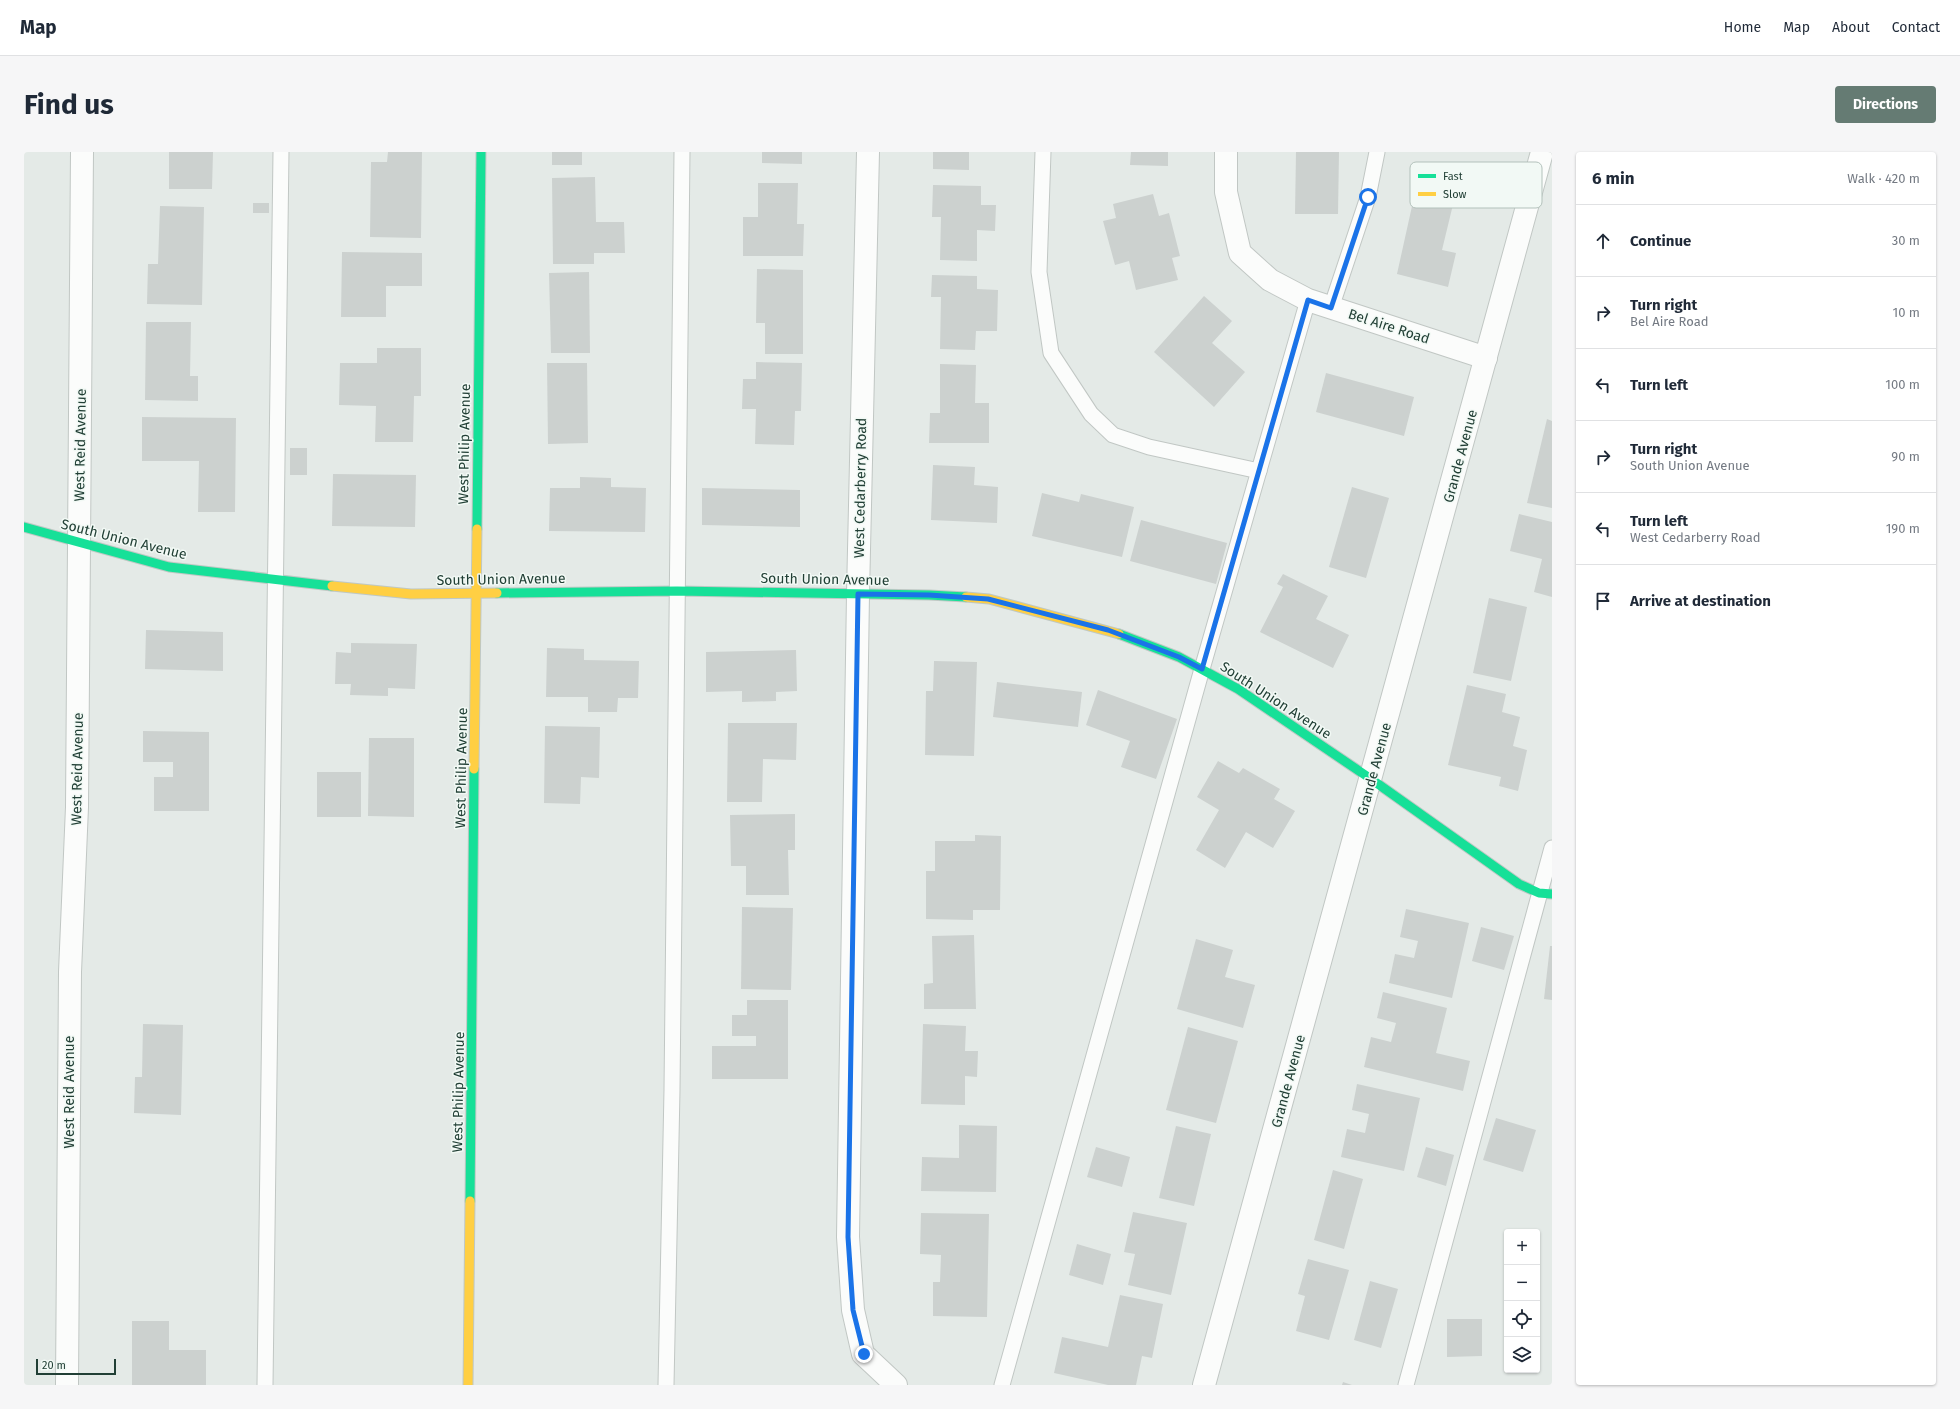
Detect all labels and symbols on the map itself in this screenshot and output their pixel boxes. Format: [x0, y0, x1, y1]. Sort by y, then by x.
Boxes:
legend [1410, 162, 1542, 208]
text: Fast [1443, 170, 1463, 183]
route start [1359, 188, 1377, 206]
text: Slow [1443, 188, 1467, 201]
street label: Bel Aire Road [1346, 305, 1432, 348]
street label: West Philip Avenue [455, 383, 474, 505]
street label: West Reid Avenue [71, 388, 90, 502]
street label: Grande Avenue [1440, 408, 1481, 505]
street label: West Cedarberry Road [851, 418, 870, 558]
street label: South Union Avenue [59, 516, 188, 563]
street label: South Union Avenue [436, 570, 566, 589]
street label: South Union Avenue [760, 570, 890, 589]
street label: South Union Avenue [1217, 658, 1334, 743]
street label: West Philip Avenue [452, 707, 471, 829]
street label: West Reid Avenue [68, 712, 87, 826]
street label: Grande Avenue [1354, 721, 1395, 818]
street label: West Philip Avenue [449, 1031, 468, 1153]
street label: Grande Avenue [1268, 1033, 1309, 1130]
street label: West Reid Avenue [61, 1036, 78, 1148]
route end [855, 1345, 873, 1363]
scale bar [36, 1357, 116, 1376]

